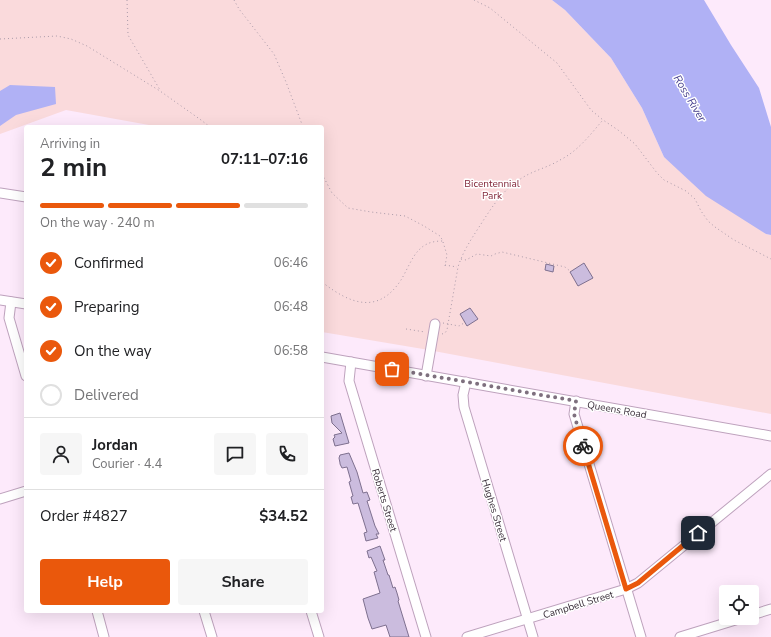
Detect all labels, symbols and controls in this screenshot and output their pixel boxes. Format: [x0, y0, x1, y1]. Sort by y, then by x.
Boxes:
water label: Ross River [670, 72, 710, 125]
text: Arriving in [40, 135, 100, 153]
text: 07:11–07:16 [221, 149, 308, 169]
text: 2 min [40, 150, 107, 185]
park label: Bicentennial Park [464, 177, 520, 203]
text: On the way · 240 m [40, 214, 155, 232]
icon: check [40, 252, 62, 274]
text: Confirmed [74, 253, 144, 273]
text: 06:46 [274, 254, 308, 272]
icon: check [40, 296, 62, 318]
text: Preparing [74, 297, 139, 317]
text: 06:48 [274, 298, 308, 316]
icon: check [40, 340, 62, 362]
text: On the way [74, 341, 152, 361]
text: 06:58 [274, 342, 308, 360]
pin [375, 352, 409, 386]
icon: bag [381, 358, 403, 380]
text: Delivered [74, 385, 139, 405]
street label: Queens Road [586, 398, 648, 422]
courier [563, 426, 603, 466]
button: person [40, 433, 82, 475]
button: chat [214, 433, 256, 475]
button: phone [266, 433, 308, 475]
text: Jordan [92, 435, 138, 455]
icon: bike [572, 435, 594, 457]
text: Courier · 4.4 [92, 455, 162, 473]
street label: Roberts Street [368, 467, 400, 534]
street label: Hughes Street [478, 477, 510, 544]
text: Order #4827 [40, 506, 128, 526]
text: $34.52 [259, 506, 308, 526]
pin [681, 516, 715, 550]
icon: home [687, 522, 709, 544]
button: Help [40, 559, 170, 605]
button: Share [178, 559, 308, 605]
map controls [719, 585, 759, 625]
button: locate [719, 585, 759, 625]
street label: Campbell Street [541, 587, 616, 622]

